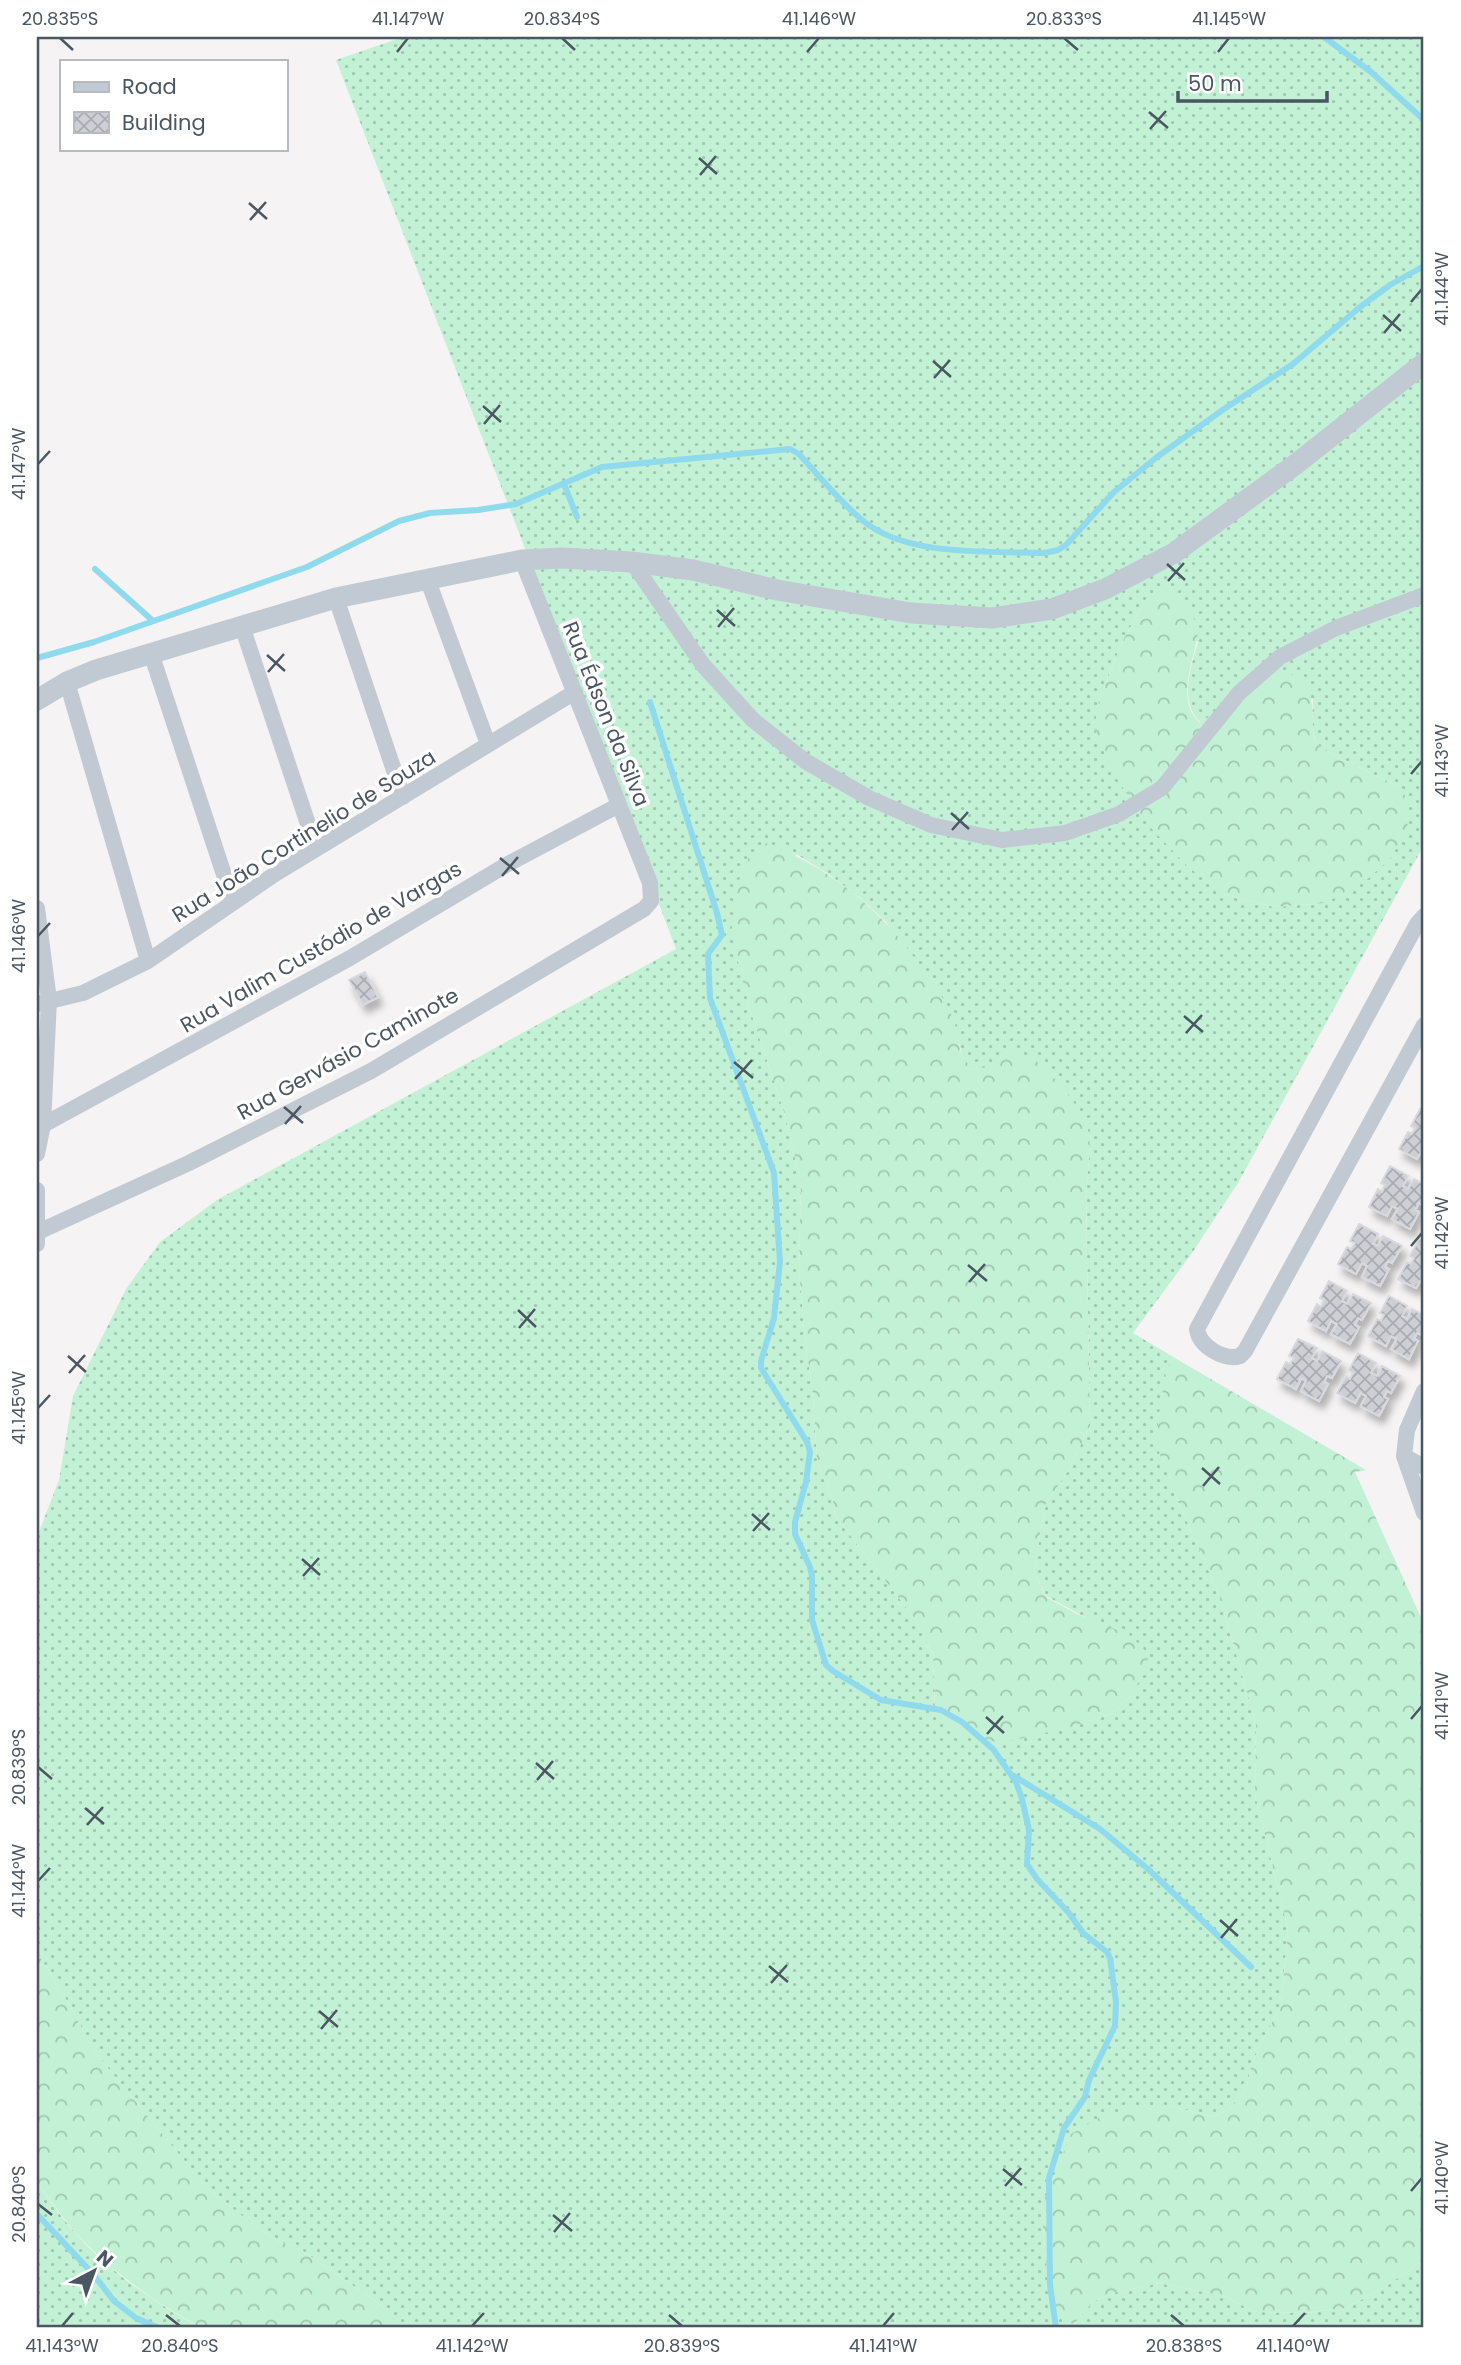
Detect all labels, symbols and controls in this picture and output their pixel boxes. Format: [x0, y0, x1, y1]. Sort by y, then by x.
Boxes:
text: 20.835°S [22, 6, 98, 31]
text: 41.147°W [372, 6, 445, 31]
text: 20.834°S [524, 6, 600, 31]
text: 41.146°W [782, 6, 857, 31]
text: 20.833°S [1026, 6, 1102, 31]
text: 41.145°W [1192, 6, 1267, 31]
legend [60, 60, 287, 150]
scale bar [1178, 60, 1326, 104]
text: 50 m [1188, 69, 1242, 98]
text: Road [122, 72, 177, 101]
text: Building [122, 108, 206, 137]
text: 41.144°W [1429, 251, 1454, 326]
text: 41.147°W [6, 427, 31, 500]
street label: Rua Édson da Silva [556, 617, 657, 811]
text: 41.143°W [1429, 724, 1454, 798]
street label: Rua João Cortinelio de Souza [166, 742, 441, 929]
street label: Rua Valim Custódio de Vargas [175, 854, 467, 1039]
text: 41.146°W [6, 898, 31, 973]
street label: Rua Gervásio Caminote [232, 980, 464, 1127]
text: 41.142°W [1429, 1196, 1454, 1270]
text: 41.145°W [6, 1370, 31, 1445]
text: 41.141°W [1429, 1671, 1454, 1740]
text: 20.839°S [6, 1729, 31, 1805]
text: 41.144°W [6, 1843, 31, 1918]
text: 41.140°W [1429, 2140, 1454, 2215]
text: 20.840°S [6, 2165, 31, 2243]
north arrow [60, 2236, 130, 2306]
text: N [91, 2244, 119, 2273]
text: 41.143°W [25, 2333, 99, 2358]
text: 20.840°S [141, 2333, 219, 2358]
text: 41.142°W [435, 2333, 509, 2358]
text: 20.839°S [644, 2333, 720, 2358]
text: 41.141°W [849, 2333, 918, 2358]
text: 20.838°S [1146, 2333, 1222, 2358]
text: 41.140°W [1256, 2333, 1331, 2358]

